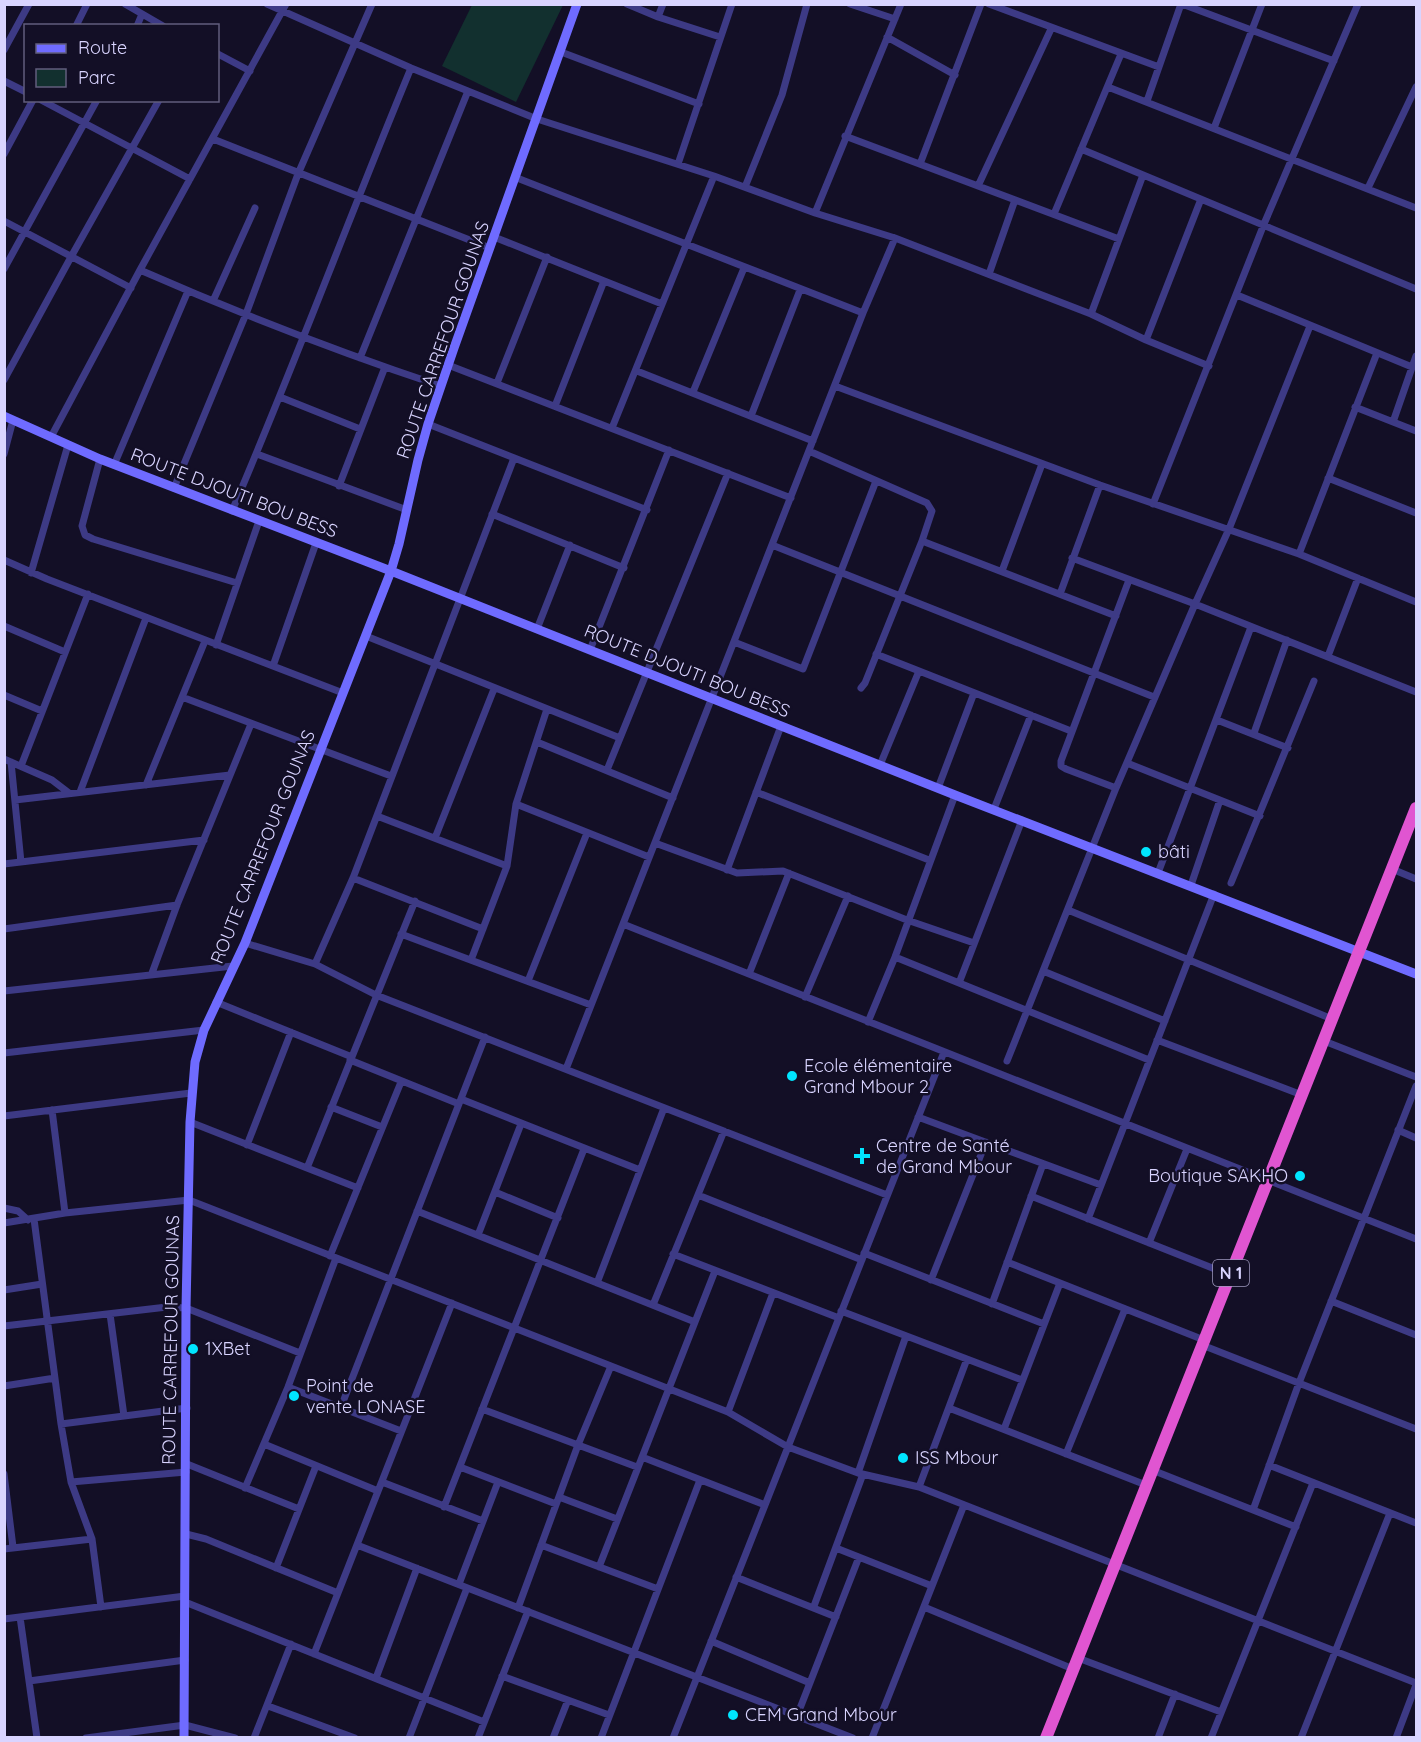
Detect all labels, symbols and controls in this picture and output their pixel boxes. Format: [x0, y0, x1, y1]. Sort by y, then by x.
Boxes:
legend [24, 24, 219, 102]
text: Route [78, 36, 127, 59]
text: Parc [78, 66, 115, 89]
street label: ROUTE CARREFOUR GOUNAS [391, 218, 494, 462]
street label: ROUTE DJOUTI BOU BESS [127, 442, 341, 543]
street label: ROUTE DJOUTI BOU BESS [581, 619, 793, 722]
street label: ROUTE CARREFOUR GOUNAS [205, 727, 320, 967]
place label: bâti [1158, 840, 1190, 863]
marker: bâti [1139, 845, 1153, 859]
place label: Ecole élémentaire Grand Mbour 2 [804, 1054, 952, 1098]
marker: Ecole élémentaire Grand Mbour 2 [785, 1069, 799, 1083]
place label: Centre de Santé de Grand Mbour [876, 1134, 1012, 1178]
marker: Centre de Santé de Grand Mbour [853, 1147, 871, 1165]
place label: Boutique SAKHO [1148, 1164, 1288, 1187]
marker: Boutique SAKHO [1293, 1169, 1307, 1183]
street label: ROUTE CARREFOUR GOUNAS [157, 1215, 184, 1465]
road number: N 1 [1213, 1260, 1249, 1286]
place label: 1XBet [205, 1337, 251, 1360]
marker: 1XBet [186, 1342, 200, 1356]
place label: Point de vente LONASE [306, 1374, 425, 1418]
marker: Point de vente LONASE [287, 1389, 301, 1403]
place label: ISS Mbour [915, 1446, 999, 1469]
marker: ISS Mbour [896, 1451, 910, 1465]
place label: CEM Grand Mbour [745, 1703, 897, 1726]
marker: CEM Grand Mbour [726, 1708, 740, 1722]

